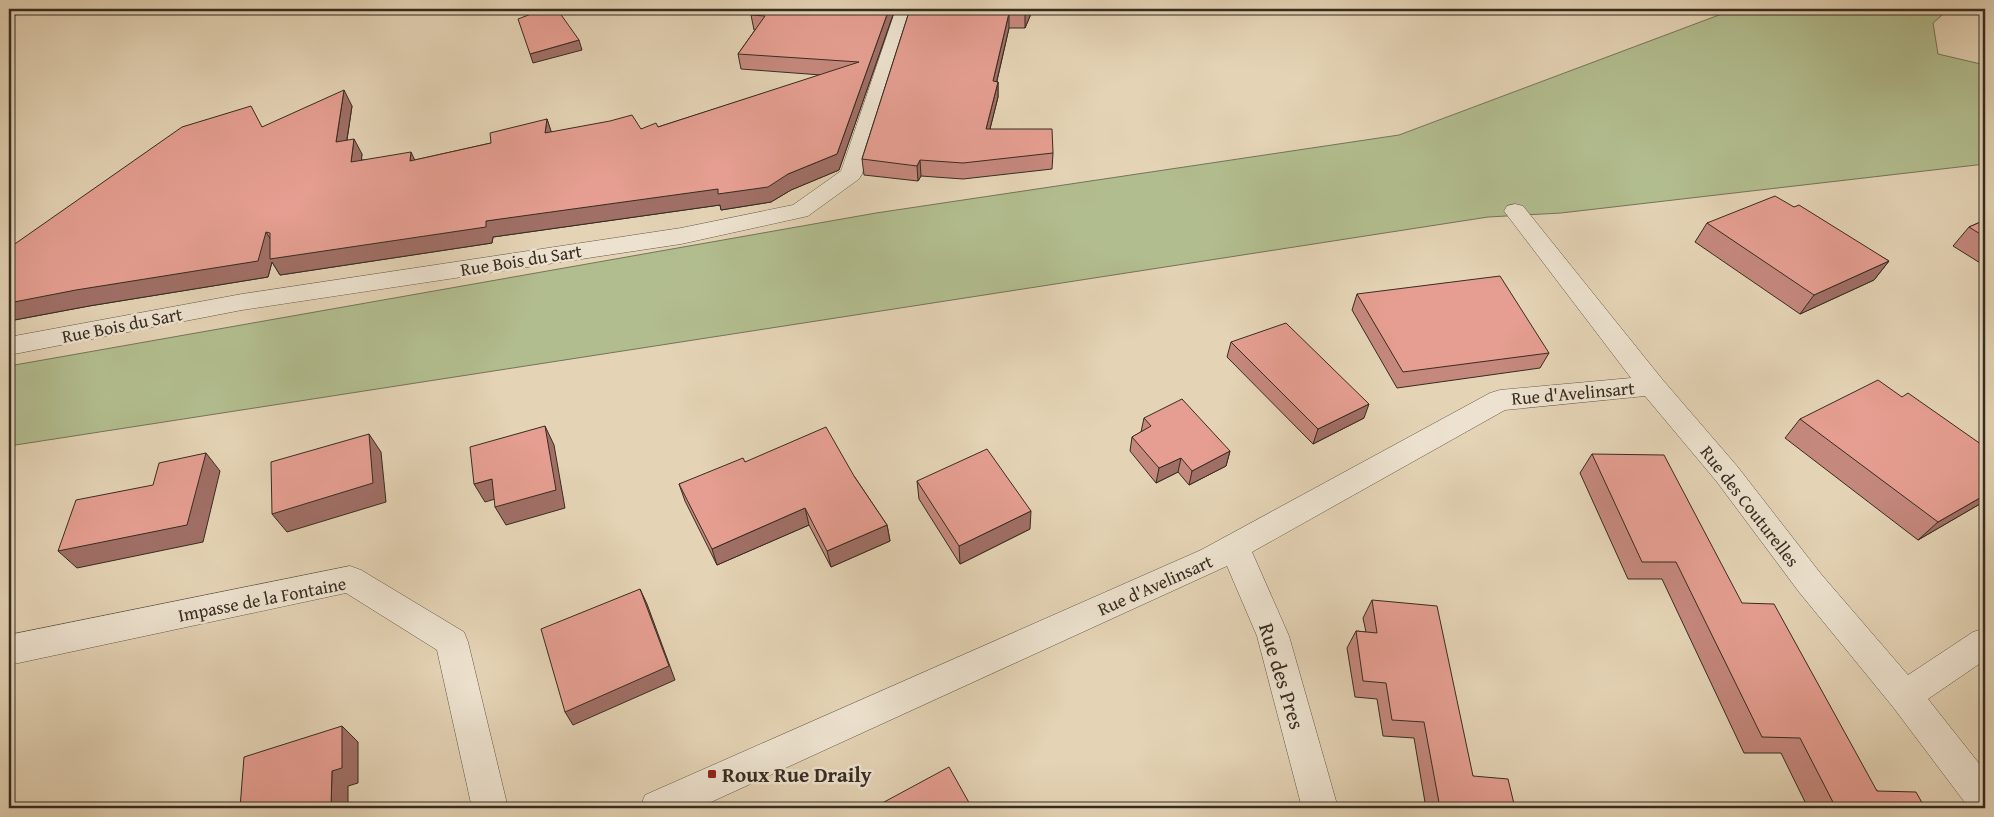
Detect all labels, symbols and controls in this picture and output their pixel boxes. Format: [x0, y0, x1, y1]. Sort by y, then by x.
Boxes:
street label: Rue Bois du Sart [458, 237, 584, 283]
street label: Rue Bois du Sart [59, 300, 185, 350]
street label: Rue d'Avelinsart [1510, 374, 1636, 412]
street label: Rue des Couturelles [1694, 439, 1806, 573]
street label: Rue d'Avelinsart [1093, 547, 1217, 622]
street label: Impasse de la Fontaine [176, 569, 348, 629]
street label: Rue des Pres [1251, 619, 1313, 733]
place label: Roux Rue Draily [722, 759, 872, 790]
marker: Roux Rue Draily [706, 768, 718, 780]

